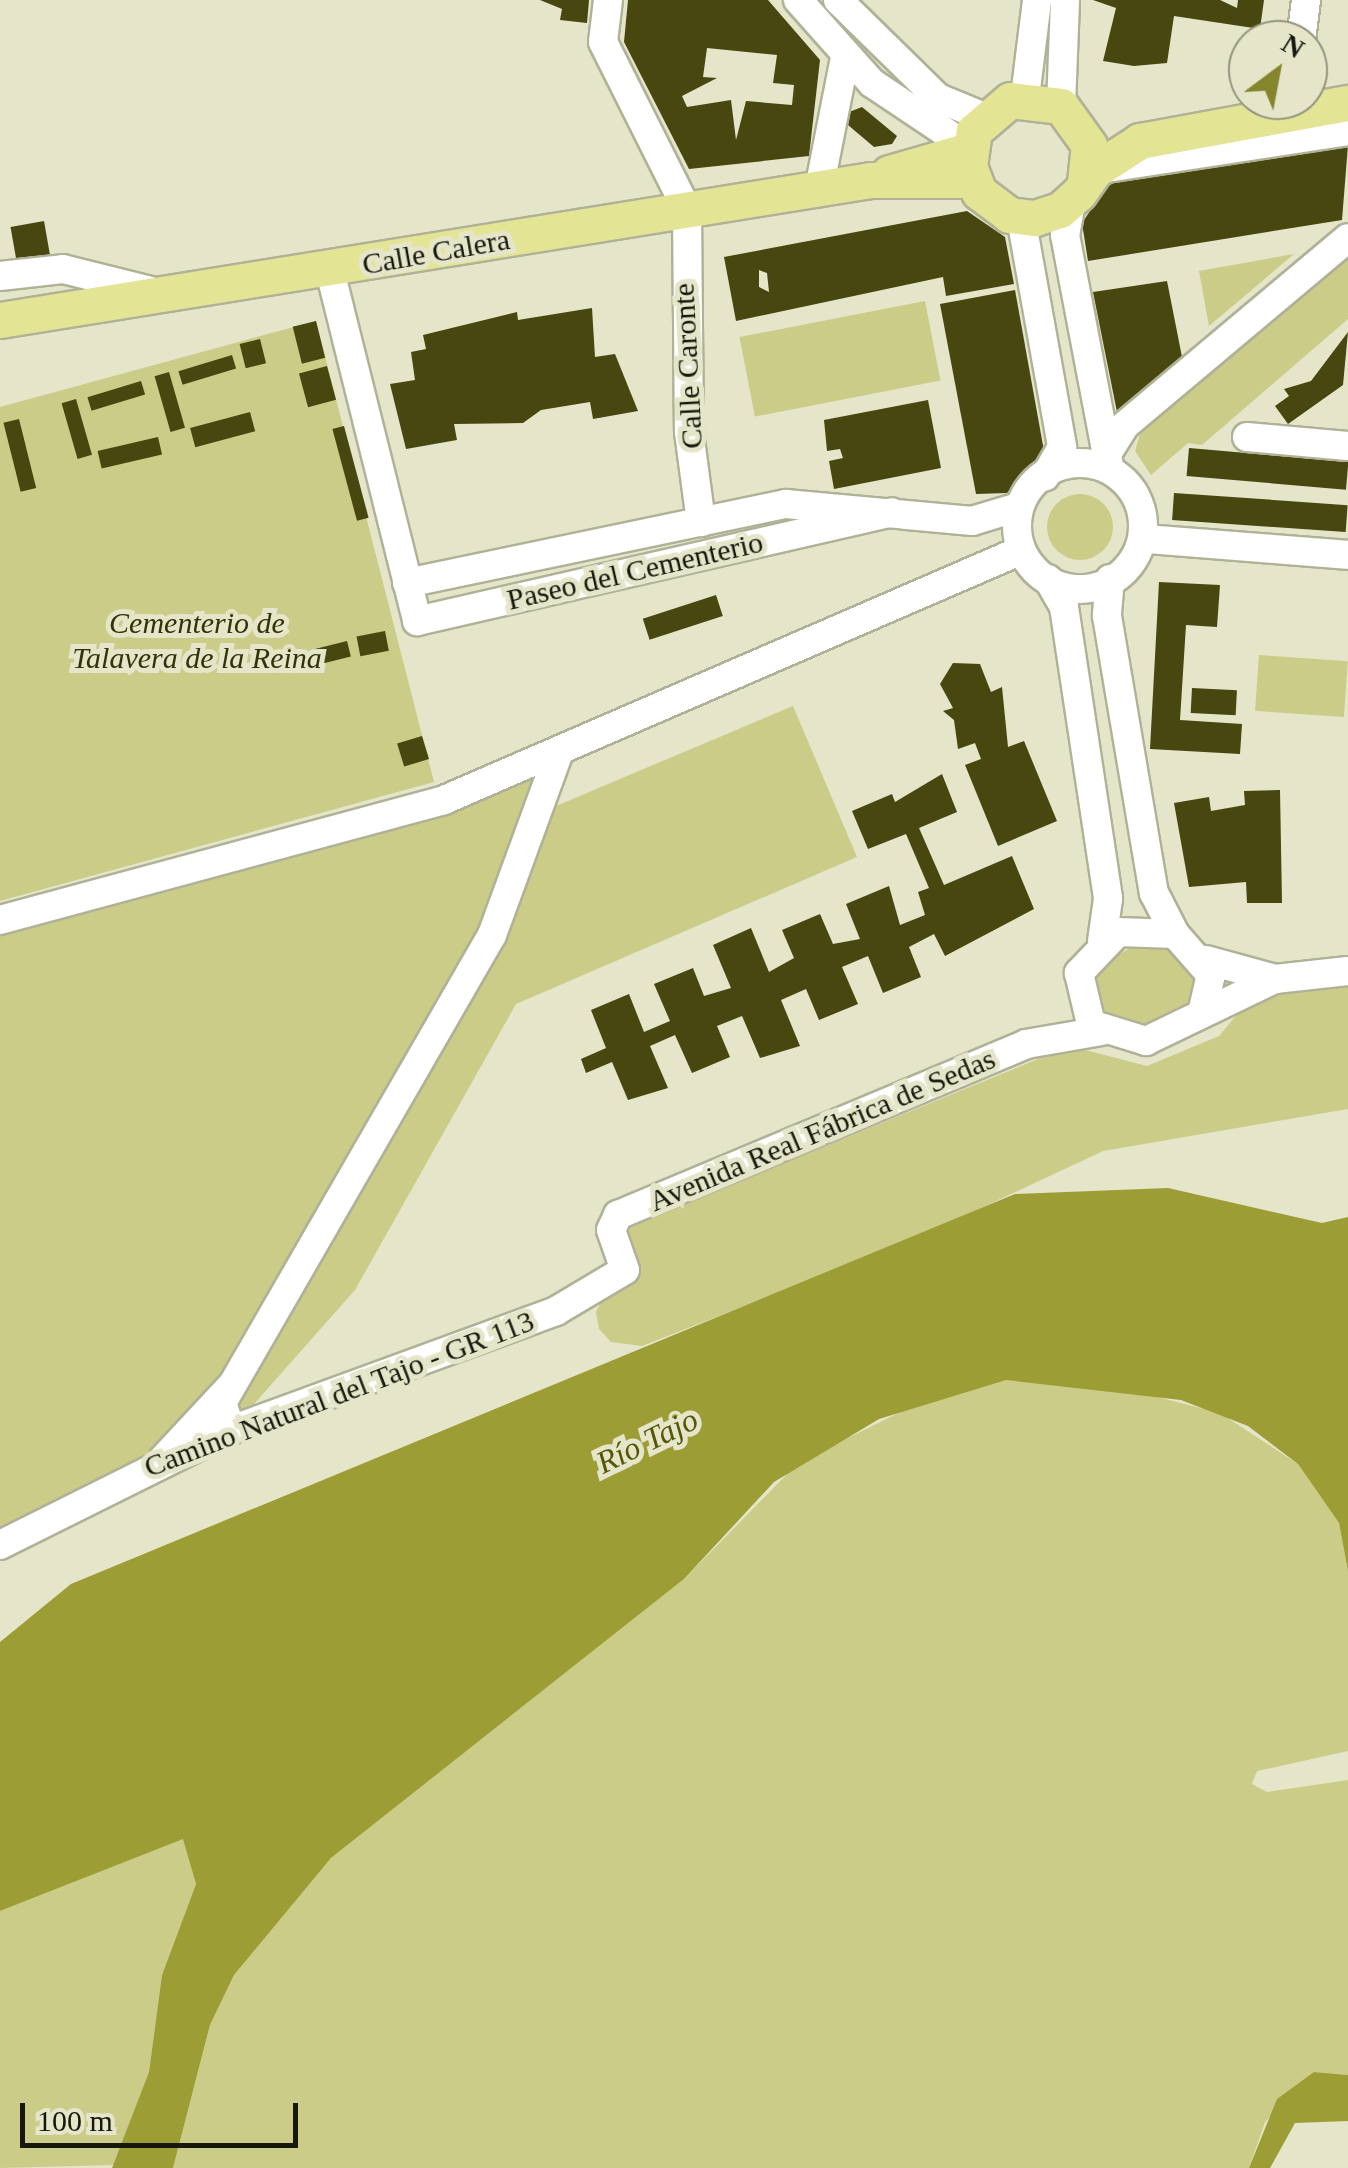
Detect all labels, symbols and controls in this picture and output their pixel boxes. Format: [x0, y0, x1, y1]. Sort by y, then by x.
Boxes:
north arrow [1228, 20, 1328, 120]
text: N [1276, 27, 1310, 64]
street label: Calle Calera [359, 221, 513, 283]
street label: Calle Caronte [666, 282, 710, 450]
street label: Paseo del Cementerio [504, 524, 766, 618]
park label: Cementerio de Talavera de la Reina [72, 605, 322, 676]
street label: Avenida Real Fábrica de Sedas [643, 1041, 1001, 1219]
street label: Camino Natural del Tajo - GR 113 [139, 1303, 539, 1485]
water label: Río Tajo [590, 1400, 704, 1482]
scale bar [25, 2083, 302, 2145]
text: 100 m [37, 2104, 113, 2137]

